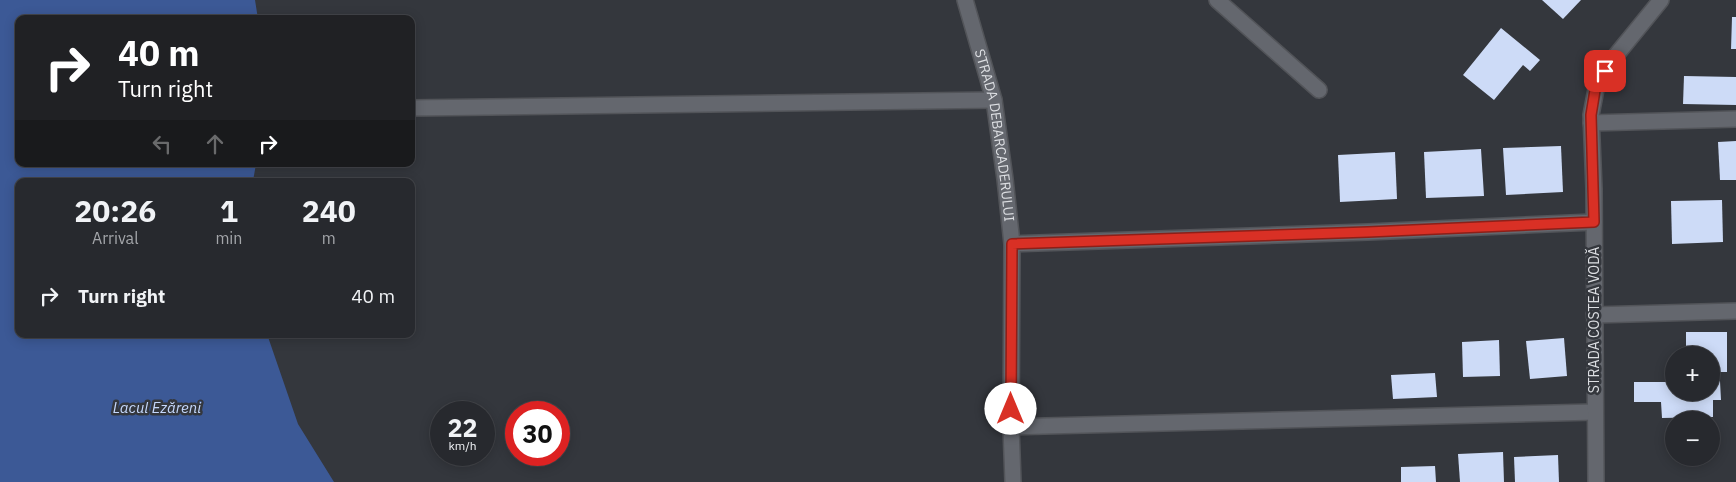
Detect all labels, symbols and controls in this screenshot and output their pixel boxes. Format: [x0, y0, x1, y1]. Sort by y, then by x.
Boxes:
text: 40 m [118, 30, 200, 76]
icon: right [35, 35, 100, 100]
street label: STRADA DEBARCADERULUI [971, 47, 1019, 222]
pin [1584, 50, 1626, 92]
icon: arrive [1591, 57, 1619, 85]
text: Turn right [118, 74, 213, 103]
icon: left [148, 130, 176, 158]
icon: ahead [201, 130, 229, 158]
icon: right [254, 130, 282, 158]
text: 20:26 [74, 191, 156, 230]
text: 1 [220, 191, 238, 230]
text: 240 [302, 191, 356, 230]
text: Arrival [92, 228, 139, 248]
text: min [215, 228, 242, 248]
text: m [322, 228, 336, 248]
street label: STRADA COSTEA VODĂ [1584, 247, 1603, 393]
icon: right [35, 282, 63, 310]
text: Turn right [78, 284, 165, 308]
text: 40 m [351, 284, 395, 308]
map controls [1665, 346, 1720, 466]
button: + [1665, 346, 1720, 401]
position arrow [984, 382, 1036, 434]
water label: Lacul Ezăreni [113, 398, 201, 417]
speed limit sign: 30 [505, 401, 570, 466]
text: 22 [447, 411, 478, 444]
button: − [1665, 411, 1720, 466]
text: km/h [448, 438, 477, 453]

